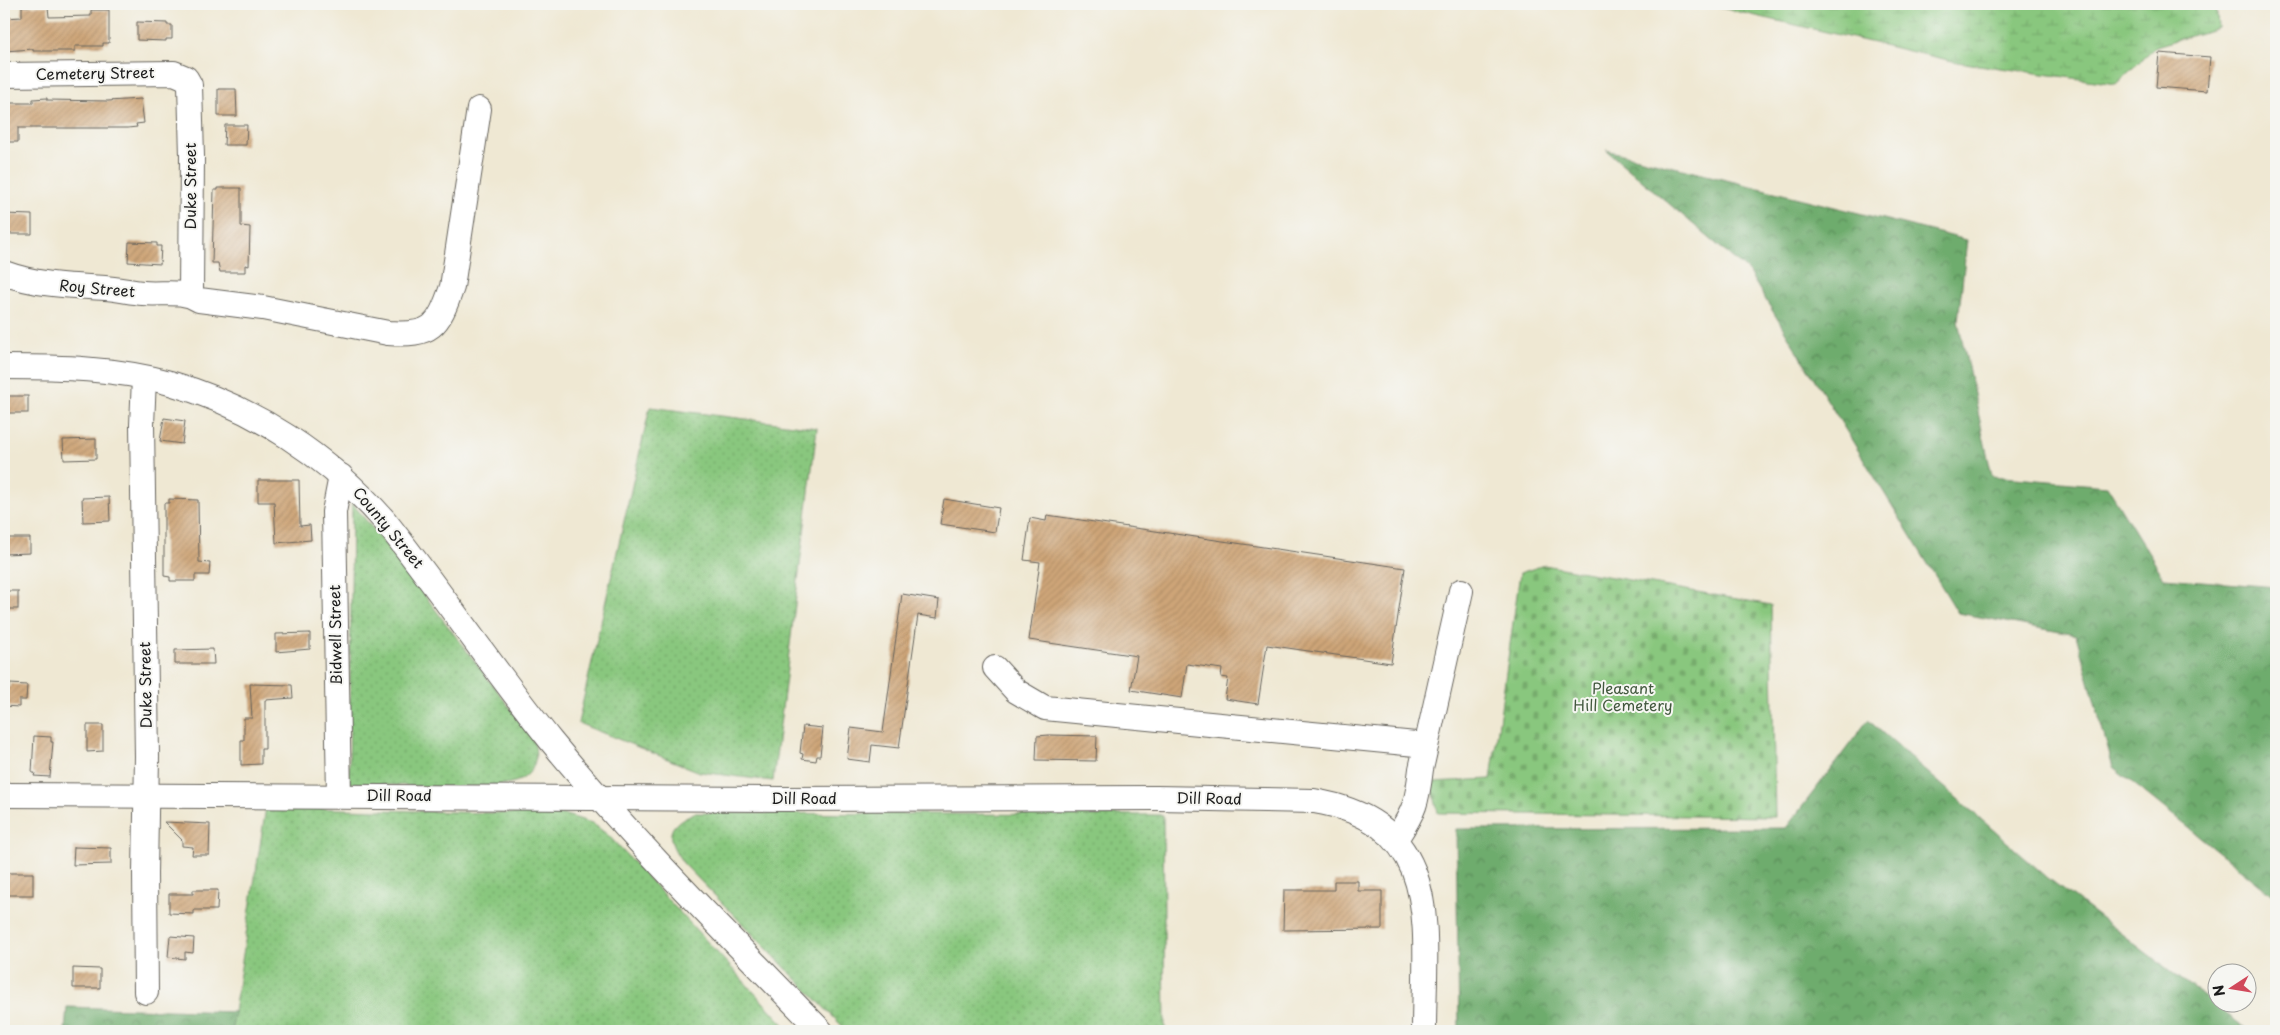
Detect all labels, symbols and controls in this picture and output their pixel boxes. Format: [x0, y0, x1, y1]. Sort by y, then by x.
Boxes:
street label: Cemetery Street [35, 60, 155, 85]
street label: Duke Street [178, 143, 201, 229]
street label: Roy Street [58, 273, 136, 302]
street label: County Street [348, 481, 430, 573]
street label: Bidwell Street [322, 584, 347, 686]
street label: Duke Street [132, 641, 157, 729]
park label: Pleasant Hill Cemetery [1573, 676, 1673, 716]
street label: Dill Road [366, 783, 432, 806]
street label: Dill Road [1176, 785, 1242, 810]
street label: Dill Road [771, 786, 837, 809]
north arrow [2208, 962, 2258, 1012]
text: N [2207, 983, 2230, 998]

